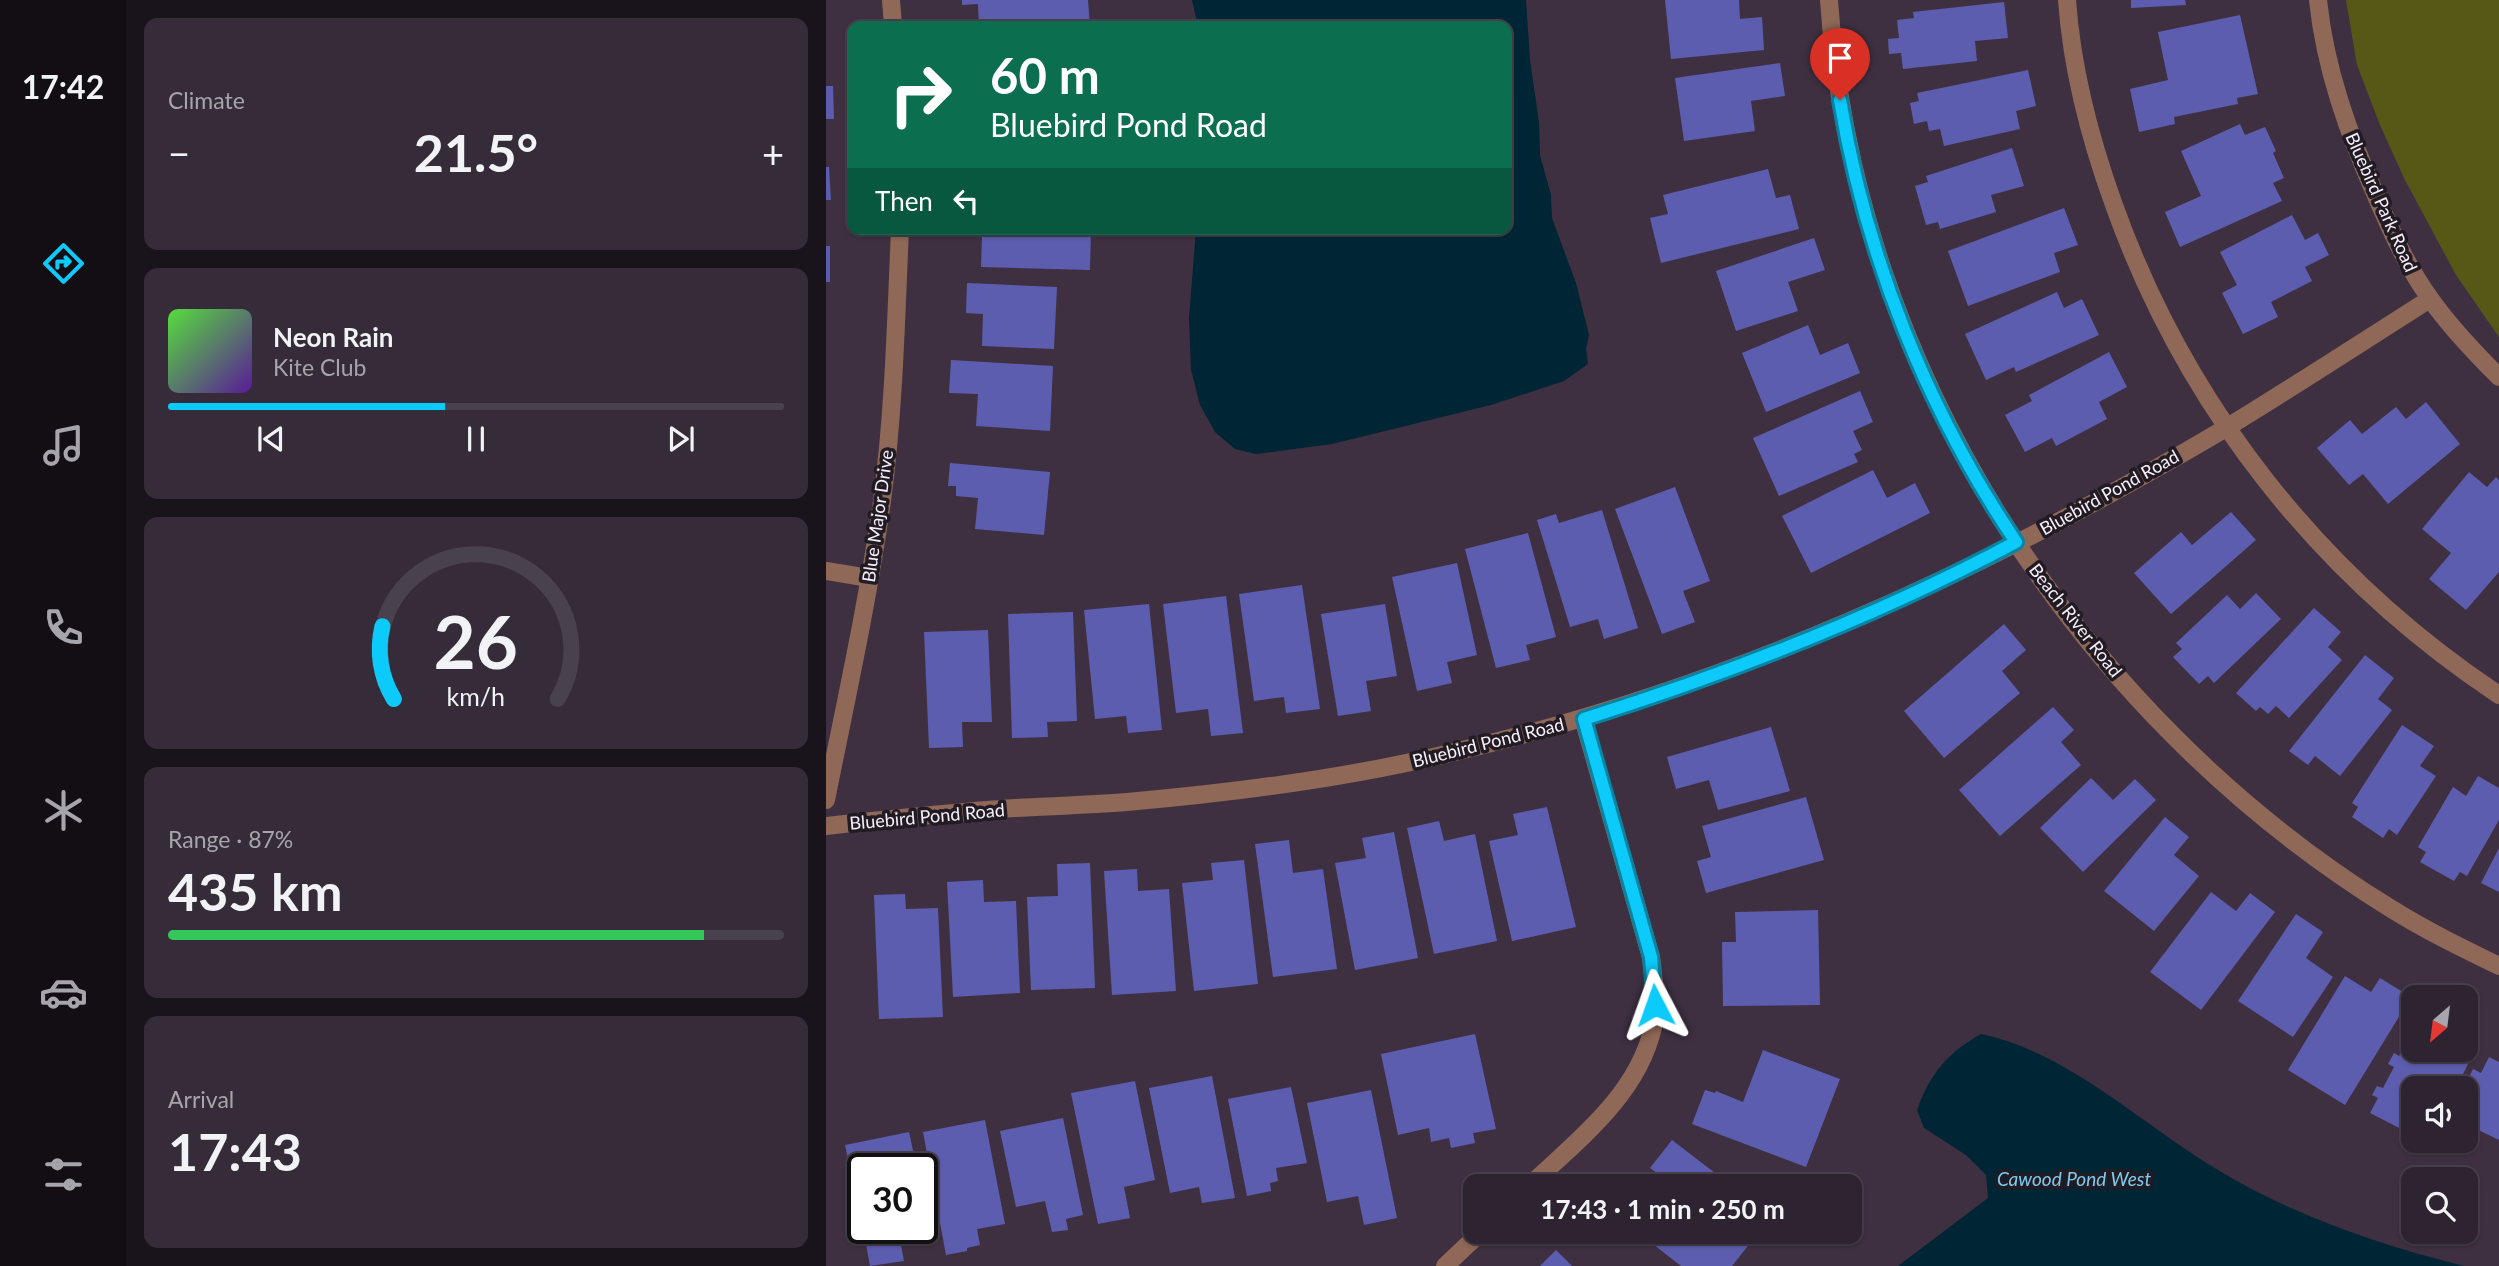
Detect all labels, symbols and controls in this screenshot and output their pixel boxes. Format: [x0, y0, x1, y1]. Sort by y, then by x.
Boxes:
pin [1810, 28, 1870, 100]
icon: arrive [1821, 39, 1859, 77]
text: 60 m [990, 46, 1100, 104]
icon: right [875, 49, 966, 140]
text: 17:42 [22, 67, 104, 106]
text: Climate [168, 86, 245, 114]
text: Bluebird Pond Road [990, 105, 1267, 144]
text: 21.5° [414, 121, 538, 183]
street label: Bluebird Park Road [2341, 129, 2423, 275]
text: − [168, 130, 190, 176]
text: + [762, 130, 784, 176]
icon: left [947, 182, 985, 220]
text: Then [875, 185, 933, 217]
icon: directions [39, 239, 88, 288]
text: Neon Rain [273, 321, 393, 353]
text: Kite Club [273, 353, 366, 381]
icon: previous [252, 420, 290, 458]
icon: pause [457, 420, 495, 458]
icon: next [662, 420, 700, 458]
icon: music [39, 421, 88, 470]
street label: Bluebird Pond Road [2036, 445, 2182, 539]
street label: Blue Major Drive [857, 448, 897, 584]
street label: Beach River Road [2025, 559, 2127, 681]
text: 26 [434, 597, 518, 685]
icon: phone [39, 603, 88, 652]
text: km/h [447, 681, 505, 711]
street label: Bluebird Pond Road [1410, 712, 1566, 772]
icon: climate [39, 786, 88, 835]
street label: Bluebird Pond Road [848, 798, 1006, 834]
text: Range · 87% [168, 825, 293, 853]
text: 435 km [168, 860, 342, 922]
icon: car [39, 968, 88, 1017]
position arrow [1618, 968, 1692, 1042]
north arrow [2401, 985, 2478, 1062]
map controls [2401, 985, 2478, 1244]
button: sound [2401, 1076, 2478, 1153]
text: Arrival [168, 1085, 234, 1113]
text: 17:43 [168, 1120, 302, 1182]
icon: filters [39, 1150, 88, 1199]
speed limit sign: 30 [847, 1153, 938, 1244]
water label: Cawood Pond West [1997, 1167, 2151, 1190]
button: search [2401, 1167, 2478, 1244]
text: 17:43 · 1 min · 250 m [1540, 1193, 1785, 1225]

